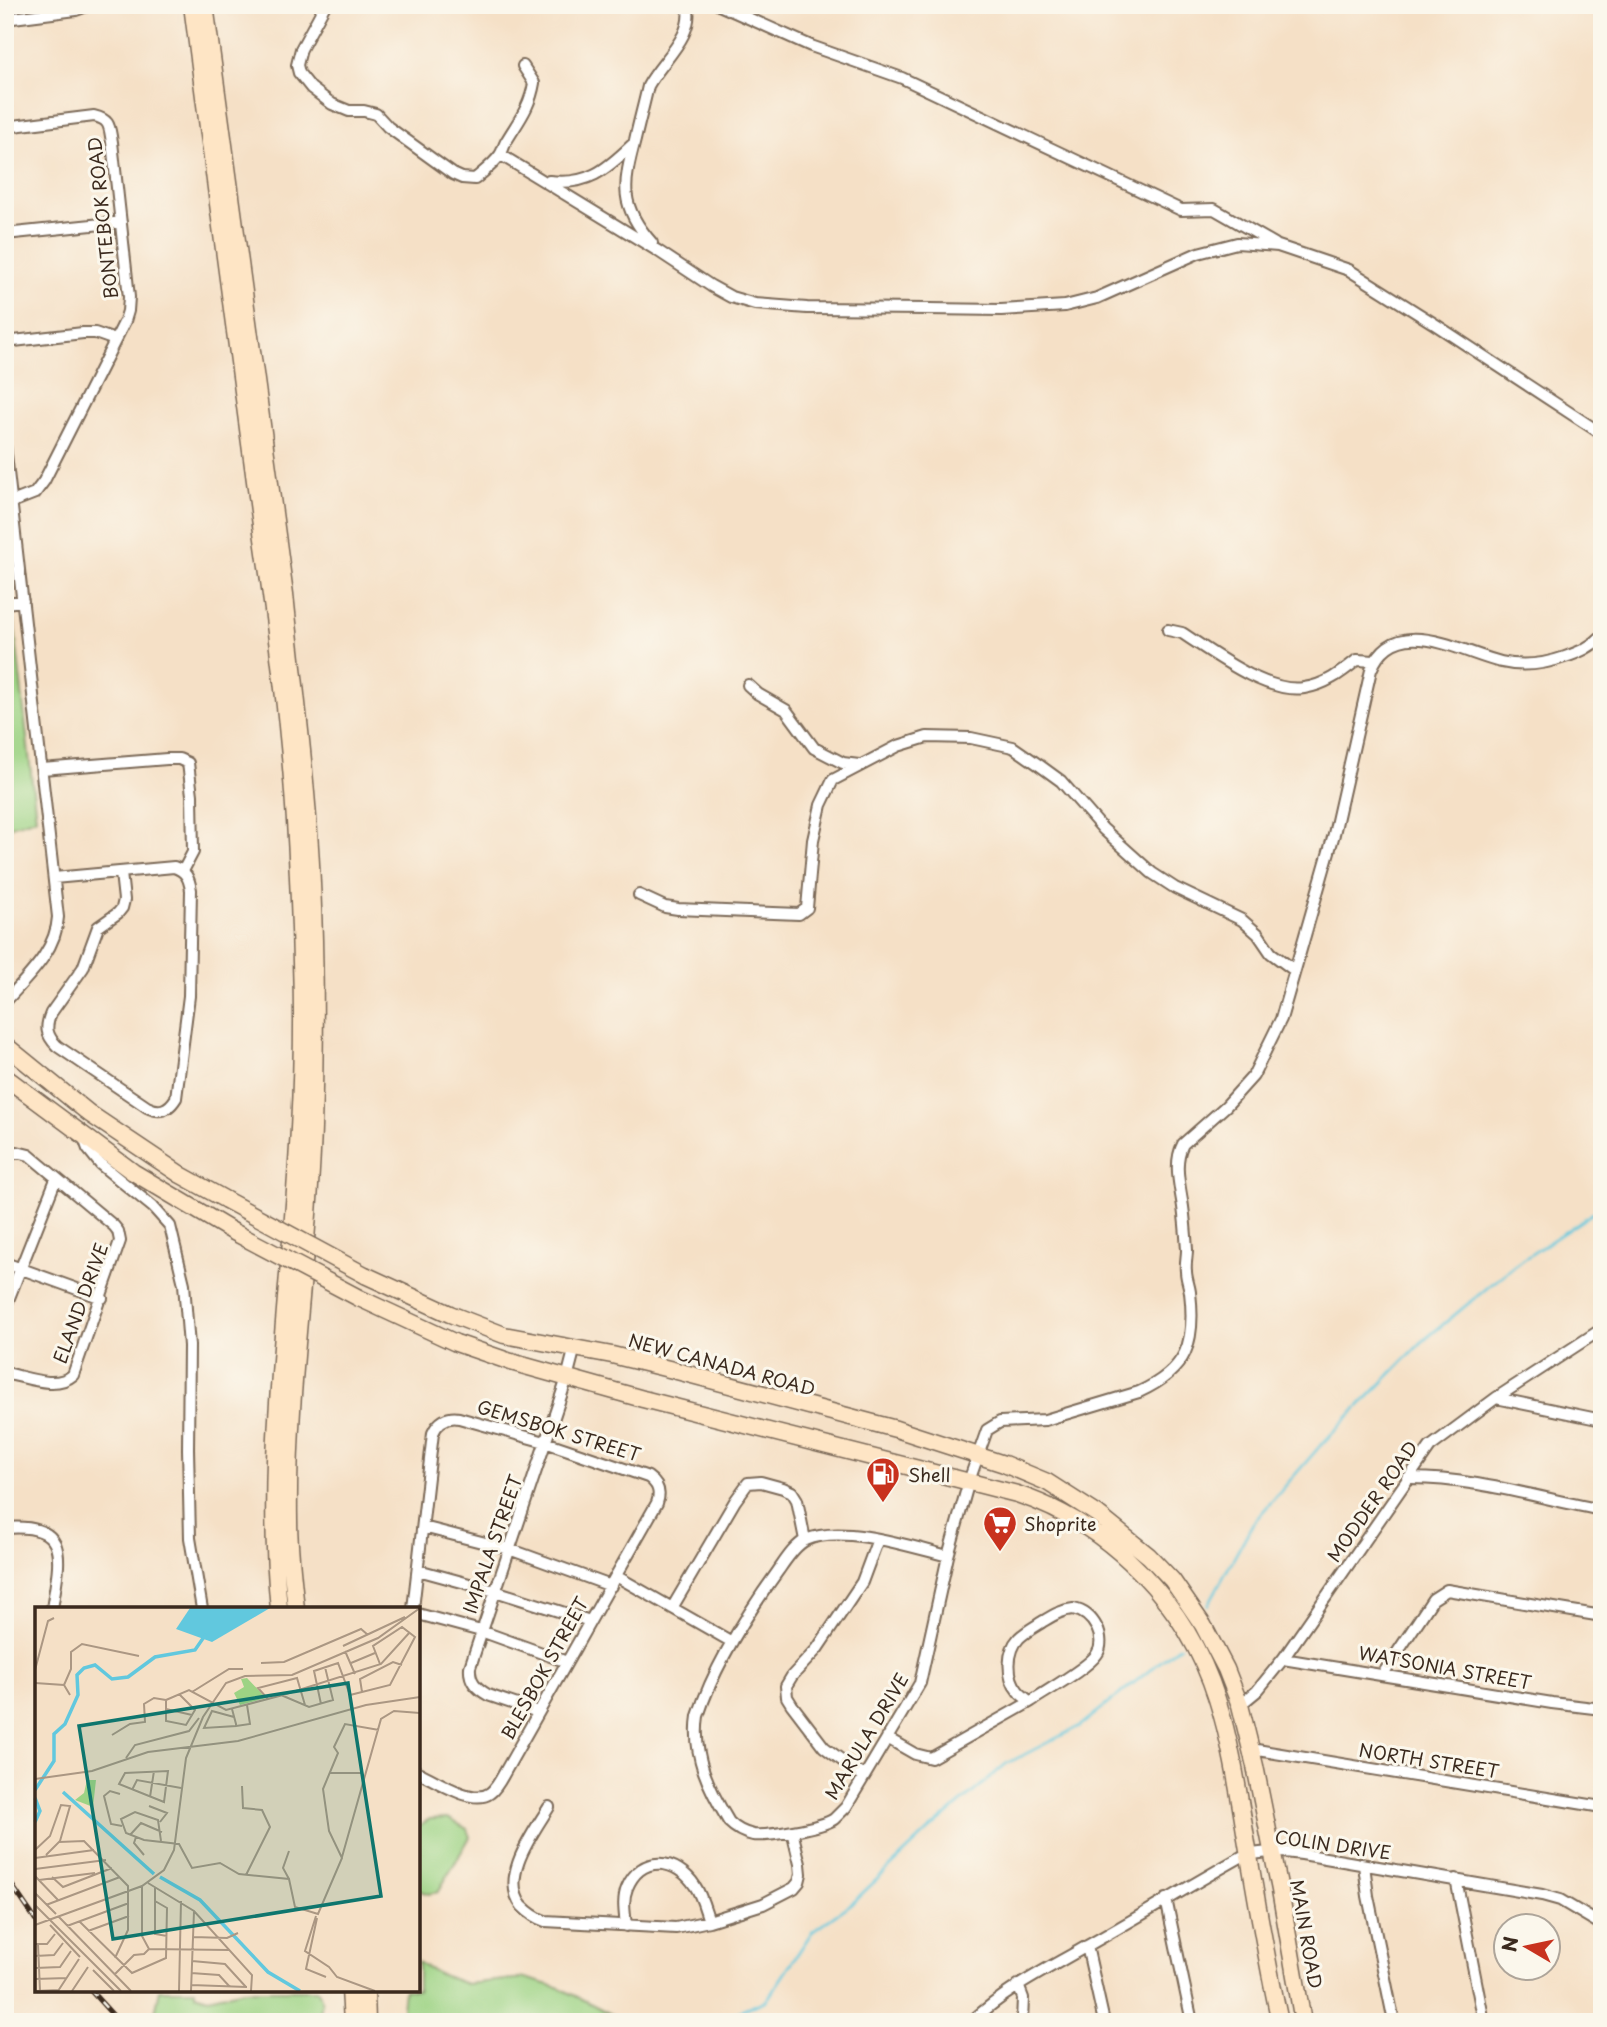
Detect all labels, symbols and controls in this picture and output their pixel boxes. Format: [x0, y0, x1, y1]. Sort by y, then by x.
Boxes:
street label: BONTEBOK ROAD [80, 136, 124, 300]
street label: ELAND DRIVE [46, 1239, 114, 1367]
street label: NEW CANADA ROAD [626, 1326, 818, 1402]
street label: GEMSBOK STREET [474, 1392, 645, 1468]
street label: MODDER ROAD [1320, 1435, 1424, 1567]
fuel station icon: Shell [864, 1455, 902, 1504]
place label: Shell [908, 1461, 950, 1488]
street label: IMPALA STREET [456, 1470, 529, 1617]
supermarket icon: Shoprite [981, 1504, 1019, 1553]
place label: Shoprite [1024, 1510, 1097, 1537]
street label: BLESBOK STREET [494, 1591, 595, 1744]
inset map [35, 1607, 420, 1992]
street label: WATSONIA STREET [1356, 1638, 1534, 1696]
street label: MARULA DRIVE [818, 1668, 914, 1804]
street label: NORTH STREET [1357, 1736, 1502, 1785]
street label: COLIN DRIVE [1273, 1822, 1393, 1866]
street label: MAIN ROAD [1284, 1877, 1330, 1991]
north arrow [1492, 1912, 1562, 1982]
text: N [1494, 1935, 1524, 1954]

